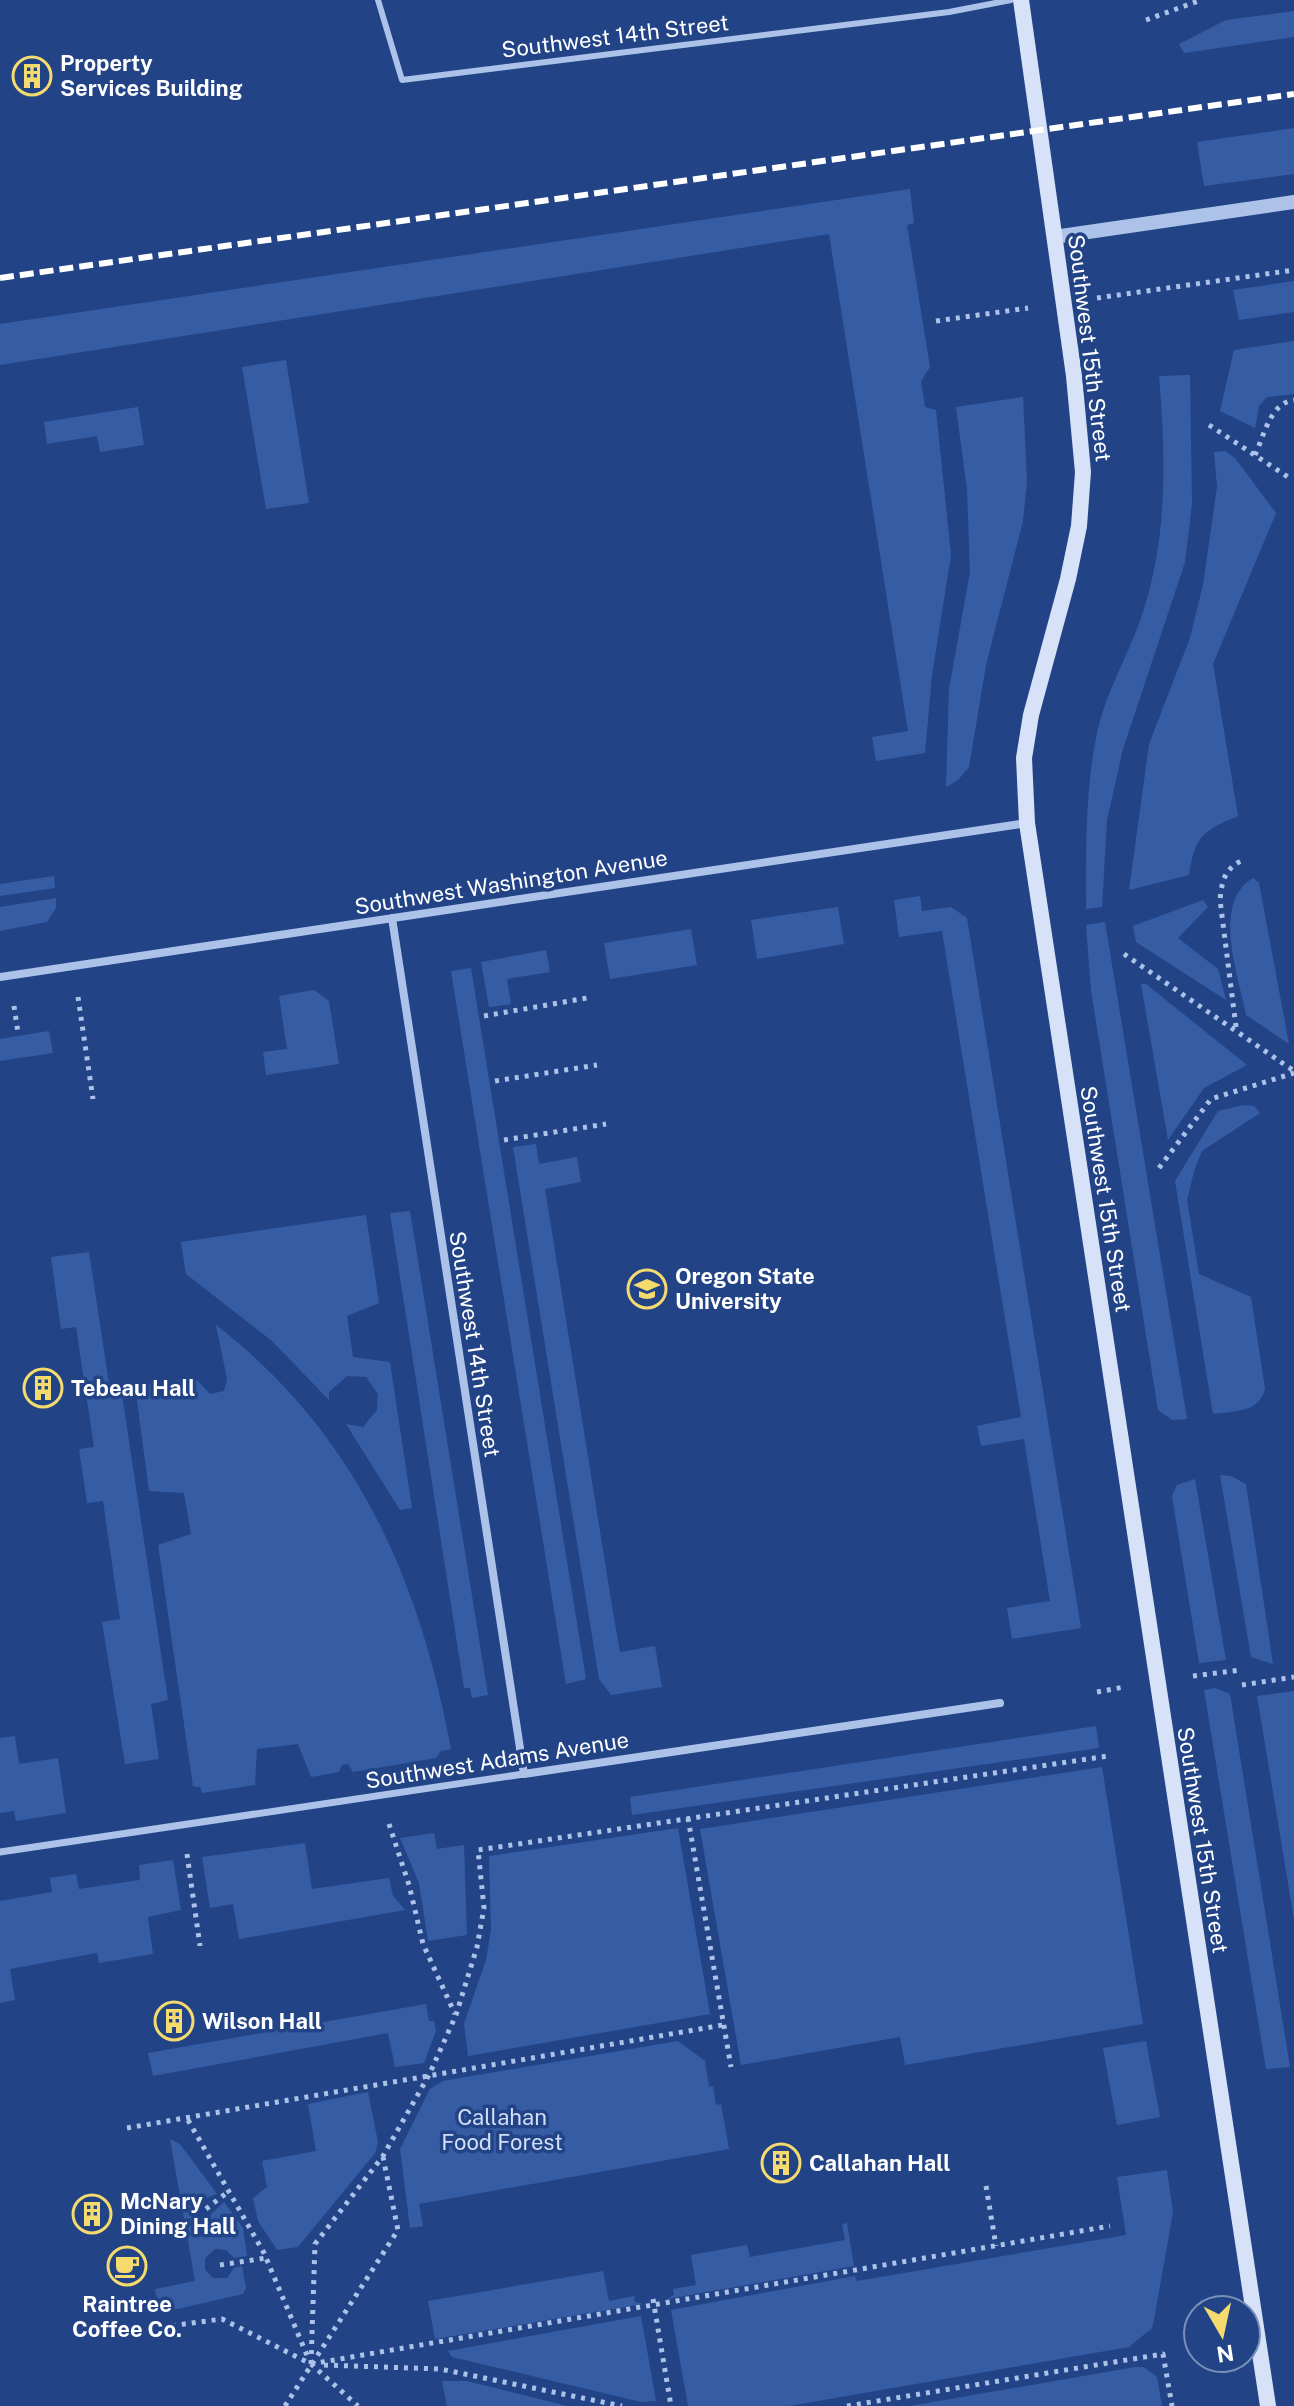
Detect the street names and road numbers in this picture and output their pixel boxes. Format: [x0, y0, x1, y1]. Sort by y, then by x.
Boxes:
street label: Southwest 14th Street [500, 9, 730, 63]
street label: Southwest 15th Street [1063, 233, 1117, 463]
street label: Southwest Washington Avenue [353, 844, 669, 920]
street label: Southwest 15th Street [1075, 1084, 1137, 1314]
street label: Southwest 14th Street [444, 1229, 506, 1459]
street label: Southwest 15th Street [1172, 1725, 1234, 1955]
street label: Southwest Adams Avenue [363, 1726, 631, 1794]

